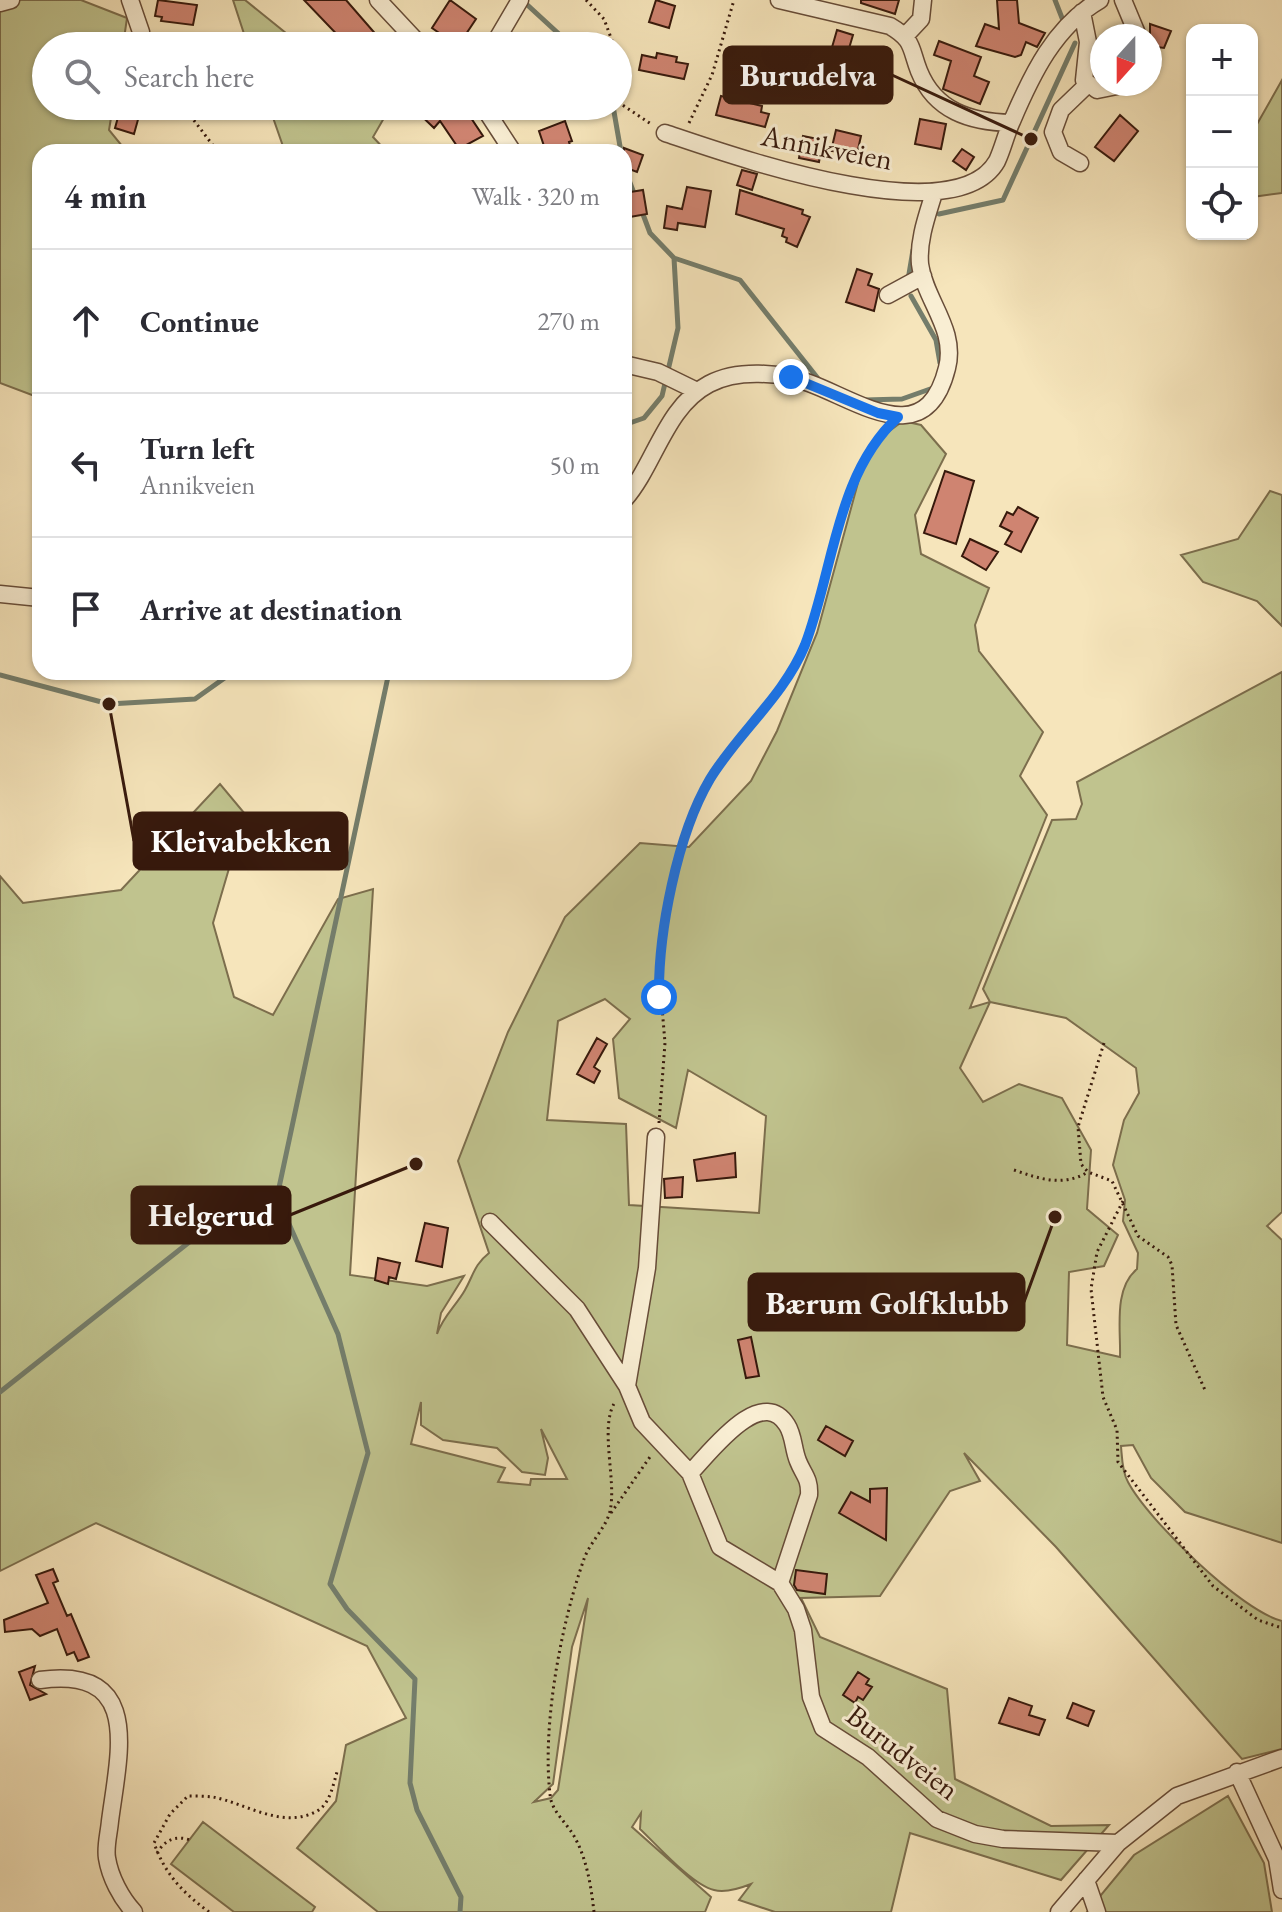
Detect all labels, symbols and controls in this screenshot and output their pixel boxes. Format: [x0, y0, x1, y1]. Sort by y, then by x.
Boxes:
north arrow [1090, 24, 1162, 96]
map controls [1186, 24, 1258, 240]
button: + [1186, 24, 1258, 96]
search box [32, 32, 632, 120]
callout: Burudelva [724, 47, 892, 103]
icon: search [60, 54, 104, 98]
text: Burudelva [740, 54, 877, 96]
text: Search here [124, 57, 254, 96]
button: − [1186, 96, 1258, 168]
street label: Annikveien [757, 115, 896, 179]
button: locate [1186, 168, 1258, 240]
text: 4 min [64, 174, 147, 218]
text: Walk · 320 m [472, 179, 600, 213]
icon: ahead [64, 299, 108, 343]
text: Continue [140, 302, 259, 341]
text: 270 m [537, 304, 600, 338]
route end [773, 359, 809, 395]
text: Turn left [140, 429, 254, 468]
icon: left [64, 443, 108, 487]
text: 50 m [550, 448, 600, 482]
text: Annikveien [140, 468, 255, 502]
icon: arrive [64, 587, 108, 631]
text: Arrive at destination [140, 590, 402, 629]
callout: Kleivabekken [134, 813, 347, 869]
text: Kleivabekken [151, 820, 331, 862]
route start [641, 979, 677, 1015]
callout: Helgerud [132, 1187, 290, 1243]
text: Helgerud [148, 1194, 274, 1236]
callout: Bærum Golfklubb [749, 1274, 1024, 1330]
text: Bærum Golfklubb [765, 1282, 1009, 1324]
street label: Burudveien [838, 1696, 968, 1809]

